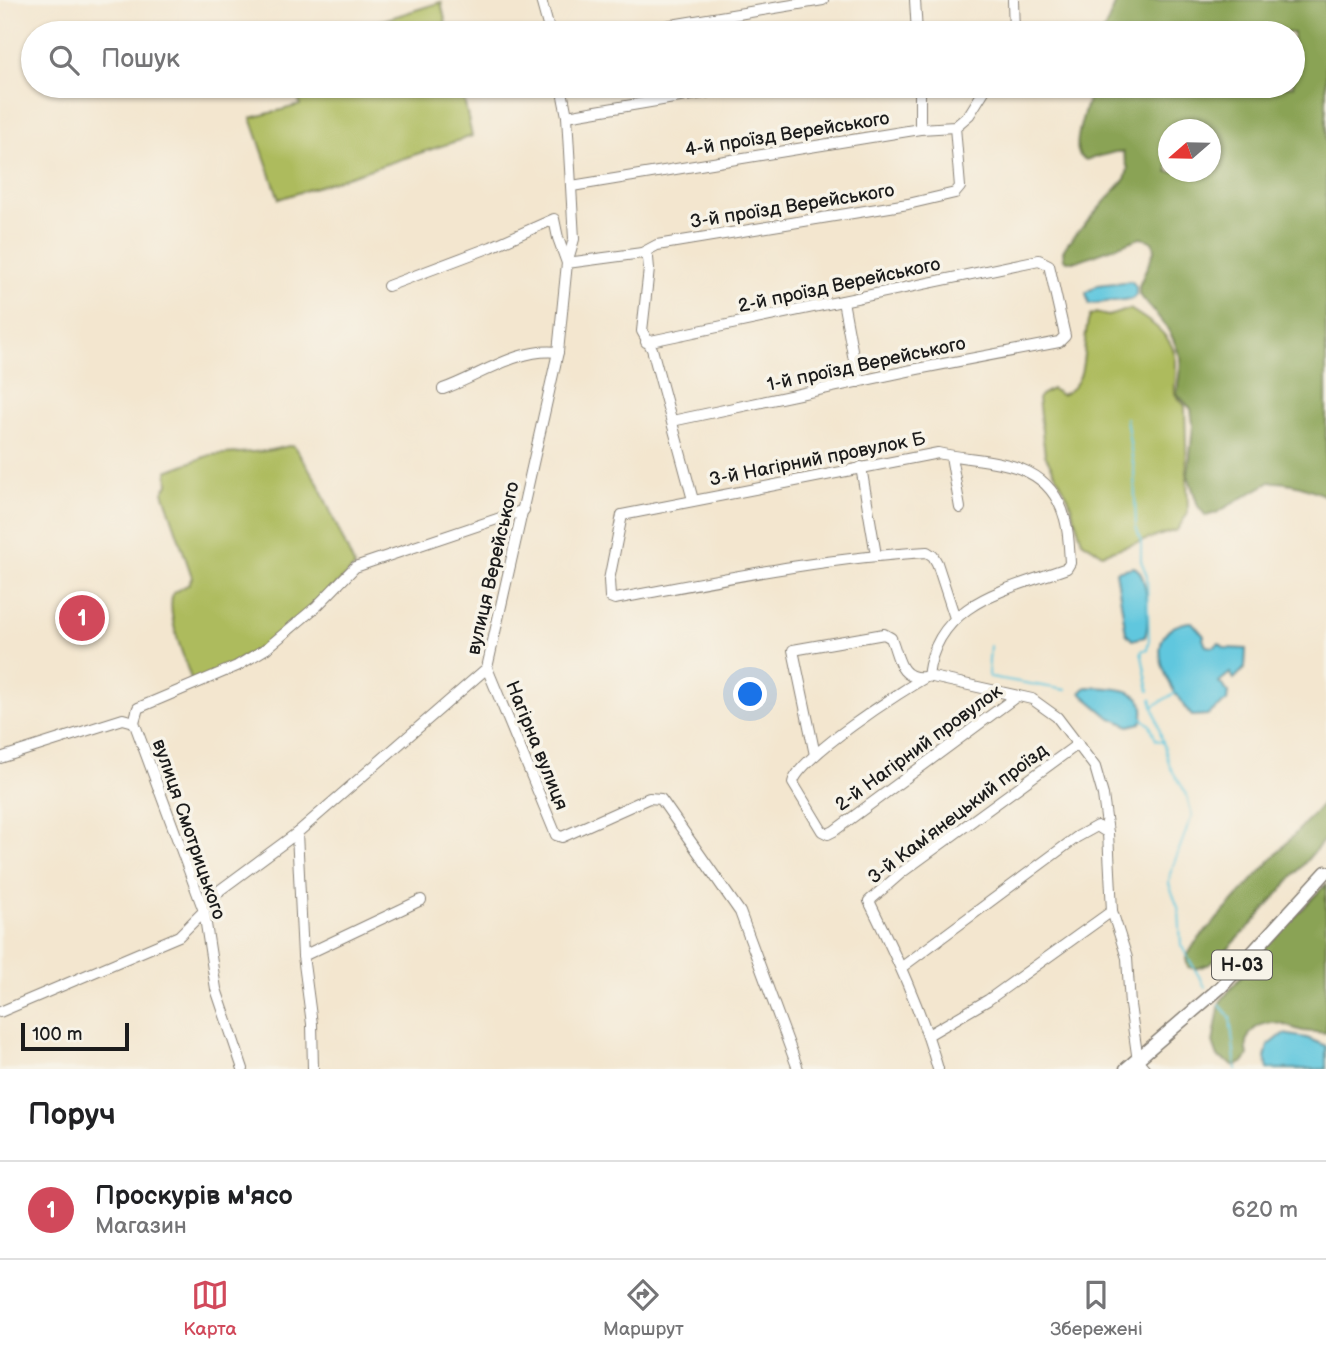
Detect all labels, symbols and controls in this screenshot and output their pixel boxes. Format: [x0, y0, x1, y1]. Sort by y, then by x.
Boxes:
search box [21, 21, 1305, 98]
icon: search [45, 41, 83, 79]
text: Пошук [101, 44, 180, 75]
street label: 4-й проїзд Верейського [683, 107, 891, 162]
north arrow [1158, 119, 1221, 182]
street label: 3-й проїзд Верейського [688, 179, 896, 234]
street label: 2-й проїзд Верейського [736, 253, 943, 318]
street label: 1-й проїзд Верейського [765, 332, 968, 397]
street label: 3-й Нагірний провулок Б [707, 427, 928, 492]
street label: вулиця Верейського [462, 479, 525, 657]
pin: 1 [59, 592, 105, 644]
your location [733, 677, 767, 711]
street label: Нагірна вулиця [500, 678, 573, 813]
street label: 2-й Нагірний провулок [831, 680, 1007, 817]
street label: вулиця Смотрицького [147, 736, 230, 923]
street label: 3-й Камʼянецький проїзд [863, 739, 1053, 889]
road number: Н-03 [1212, 950, 1272, 980]
scale bar [21, 1020, 130, 1052]
text: 100 m [32, 1023, 83, 1046]
text: Поруч [28, 1097, 116, 1133]
text: Проскурів м'ясо [95, 1181, 293, 1212]
text: 1 [46, 1196, 56, 1224]
text: 620 m [1232, 1196, 1298, 1224]
text: Магазин [95, 1212, 187, 1240]
tab: Карта [183, 1276, 237, 1341]
tab: Маршрут [603, 1276, 684, 1341]
tab: Збережені [1050, 1276, 1143, 1341]

